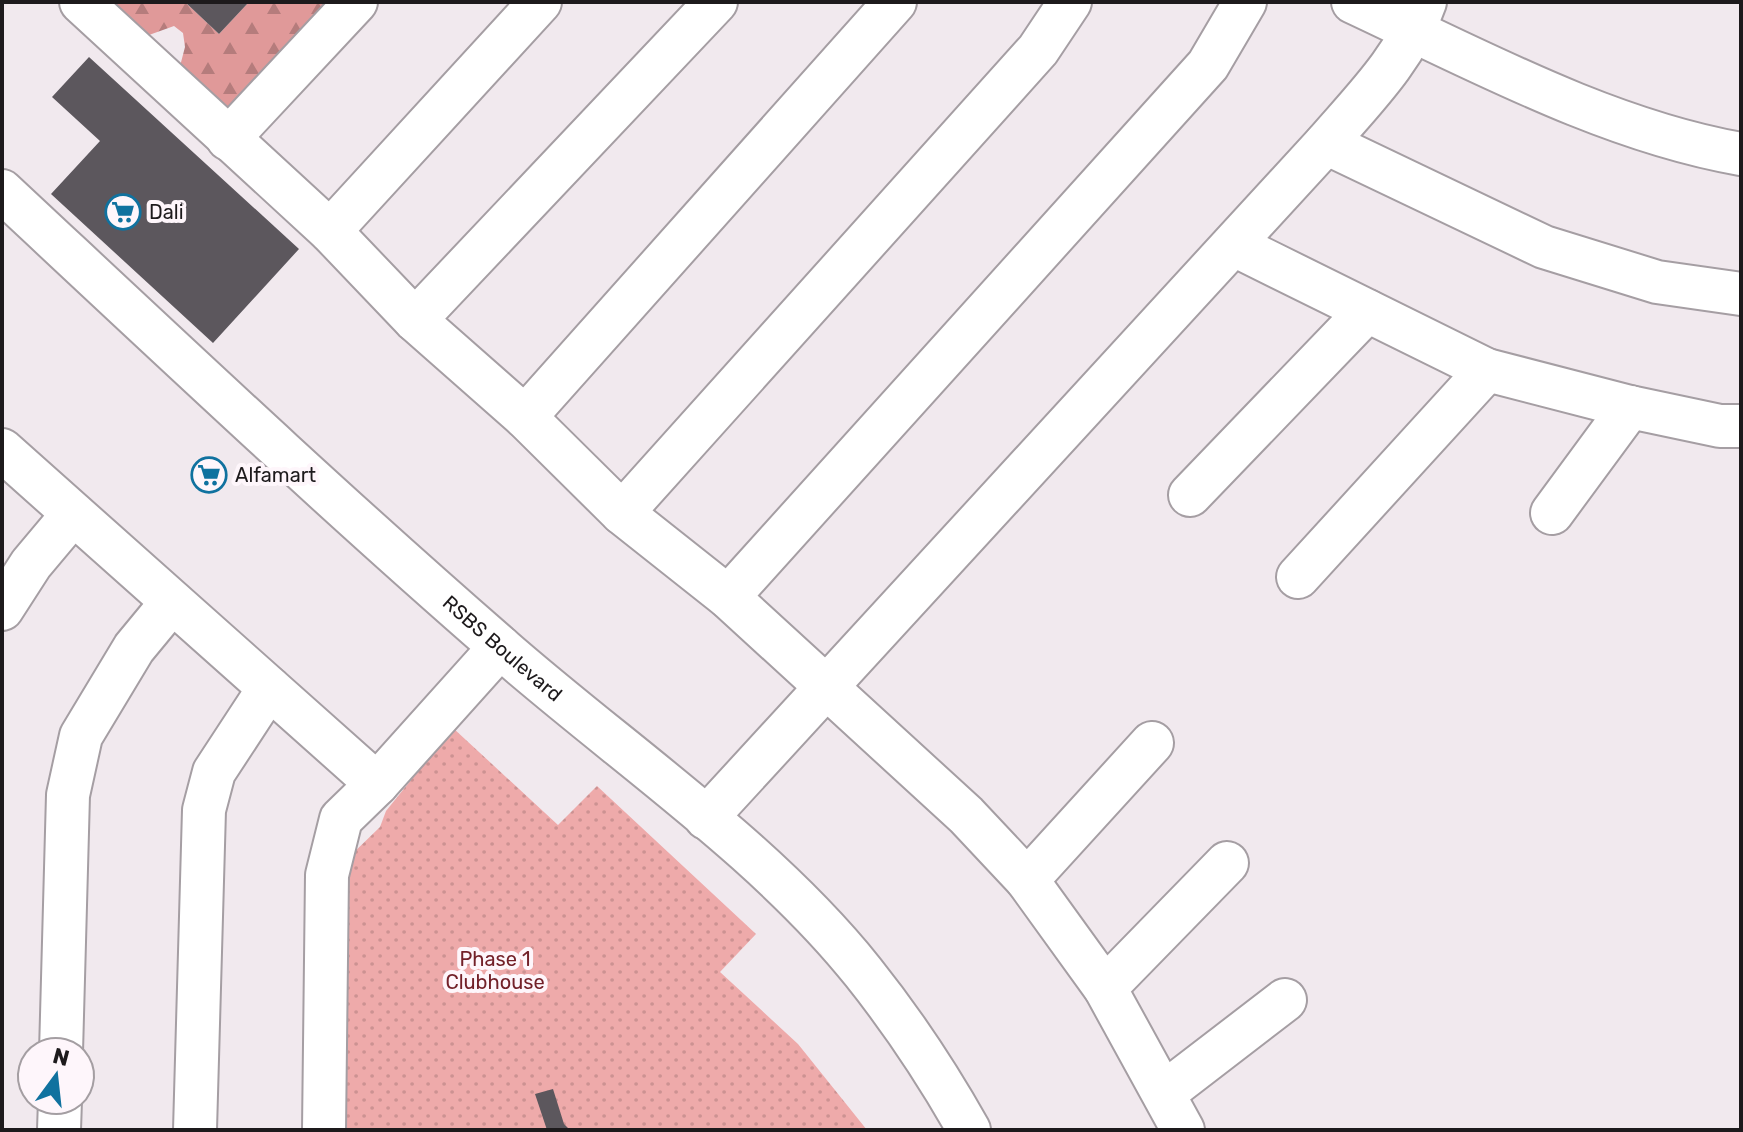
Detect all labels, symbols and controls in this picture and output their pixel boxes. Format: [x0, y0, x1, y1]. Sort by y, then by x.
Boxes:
supermarket icon: Dali [104, 193, 142, 231]
place label: Dali [149, 200, 184, 224]
supermarket icon: Alfamart [190, 456, 228, 494]
place label: Alfamart [235, 463, 316, 487]
street label: RSBS Boulevard [438, 590, 567, 706]
park label: Phase 1 Clubhouse [445, 947, 545, 994]
north arrow [16, 1036, 96, 1116]
text: N [50, 1042, 72, 1072]

